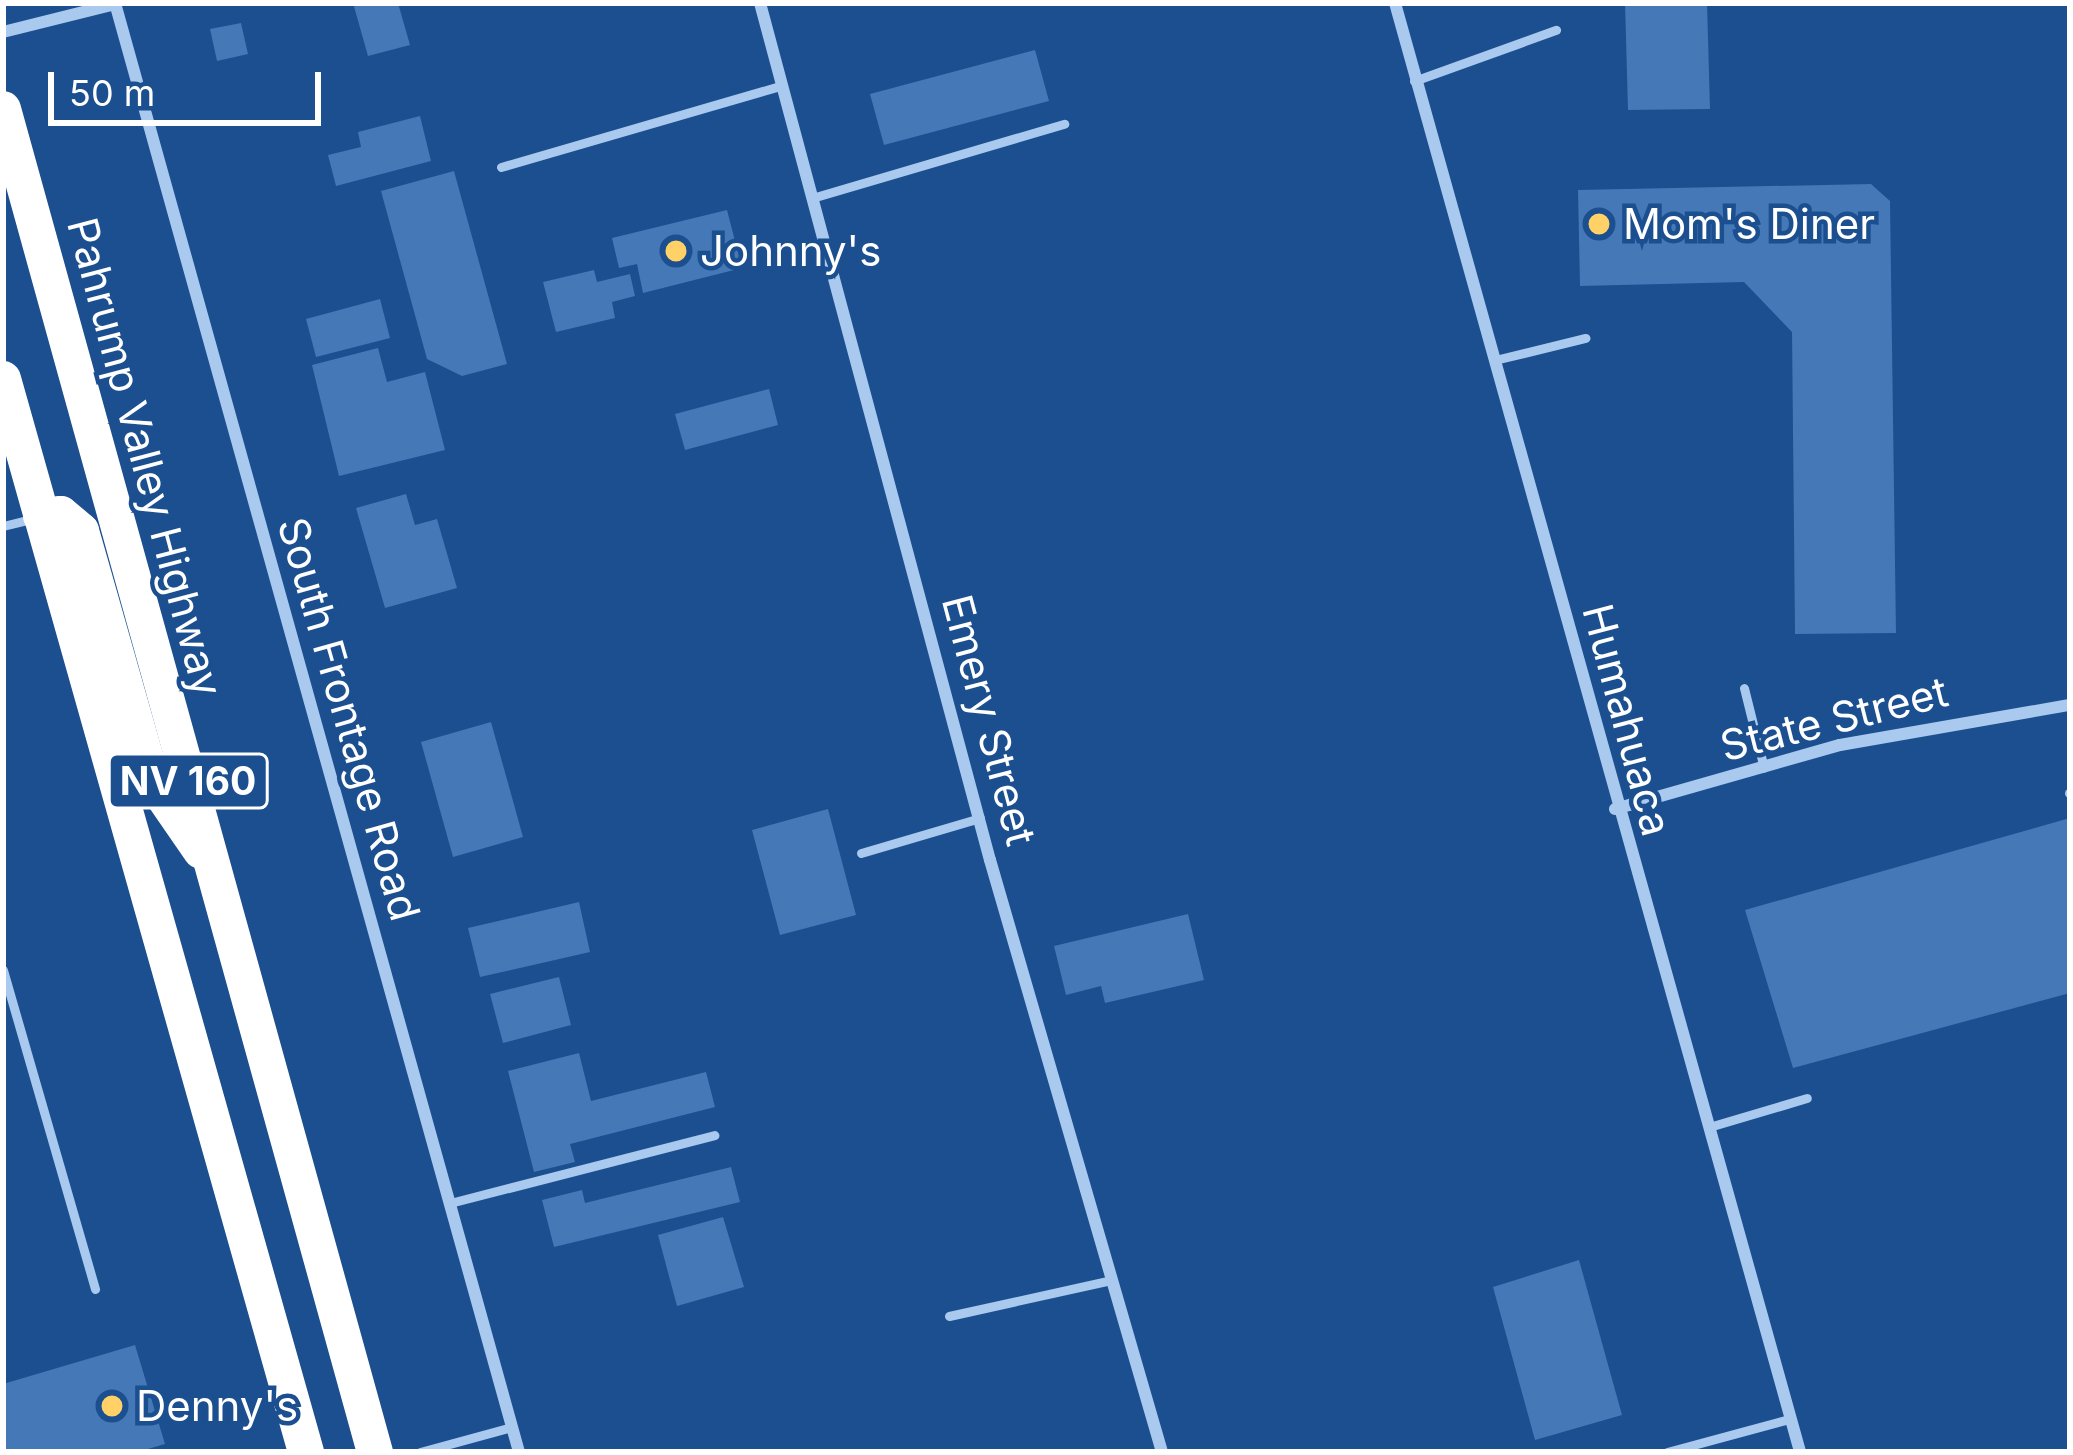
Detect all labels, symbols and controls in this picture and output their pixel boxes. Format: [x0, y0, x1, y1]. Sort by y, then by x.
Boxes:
scale bar [54, 48, 327, 122]
text: 50 m [69, 71, 155, 115]
place label: Mom's Diner [1623, 199, 1875, 249]
marker: Mom's Diner [1586, 211, 1612, 237]
street label: Pahrump Valley Highway [57, 212, 233, 702]
place label: Johnny's [700, 226, 881, 276]
marker: Johnny's [663, 238, 689, 264]
street label: South Frontage Road [267, 512, 431, 926]
street label: Emery Street [931, 589, 1047, 851]
street label: Humahuaca [1572, 599, 1682, 841]
street label: State Street [1715, 666, 1953, 772]
road number: NV 160 [107, 748, 269, 814]
place label: Denny's [136, 1381, 298, 1431]
marker: Denny's [99, 1393, 125, 1419]

